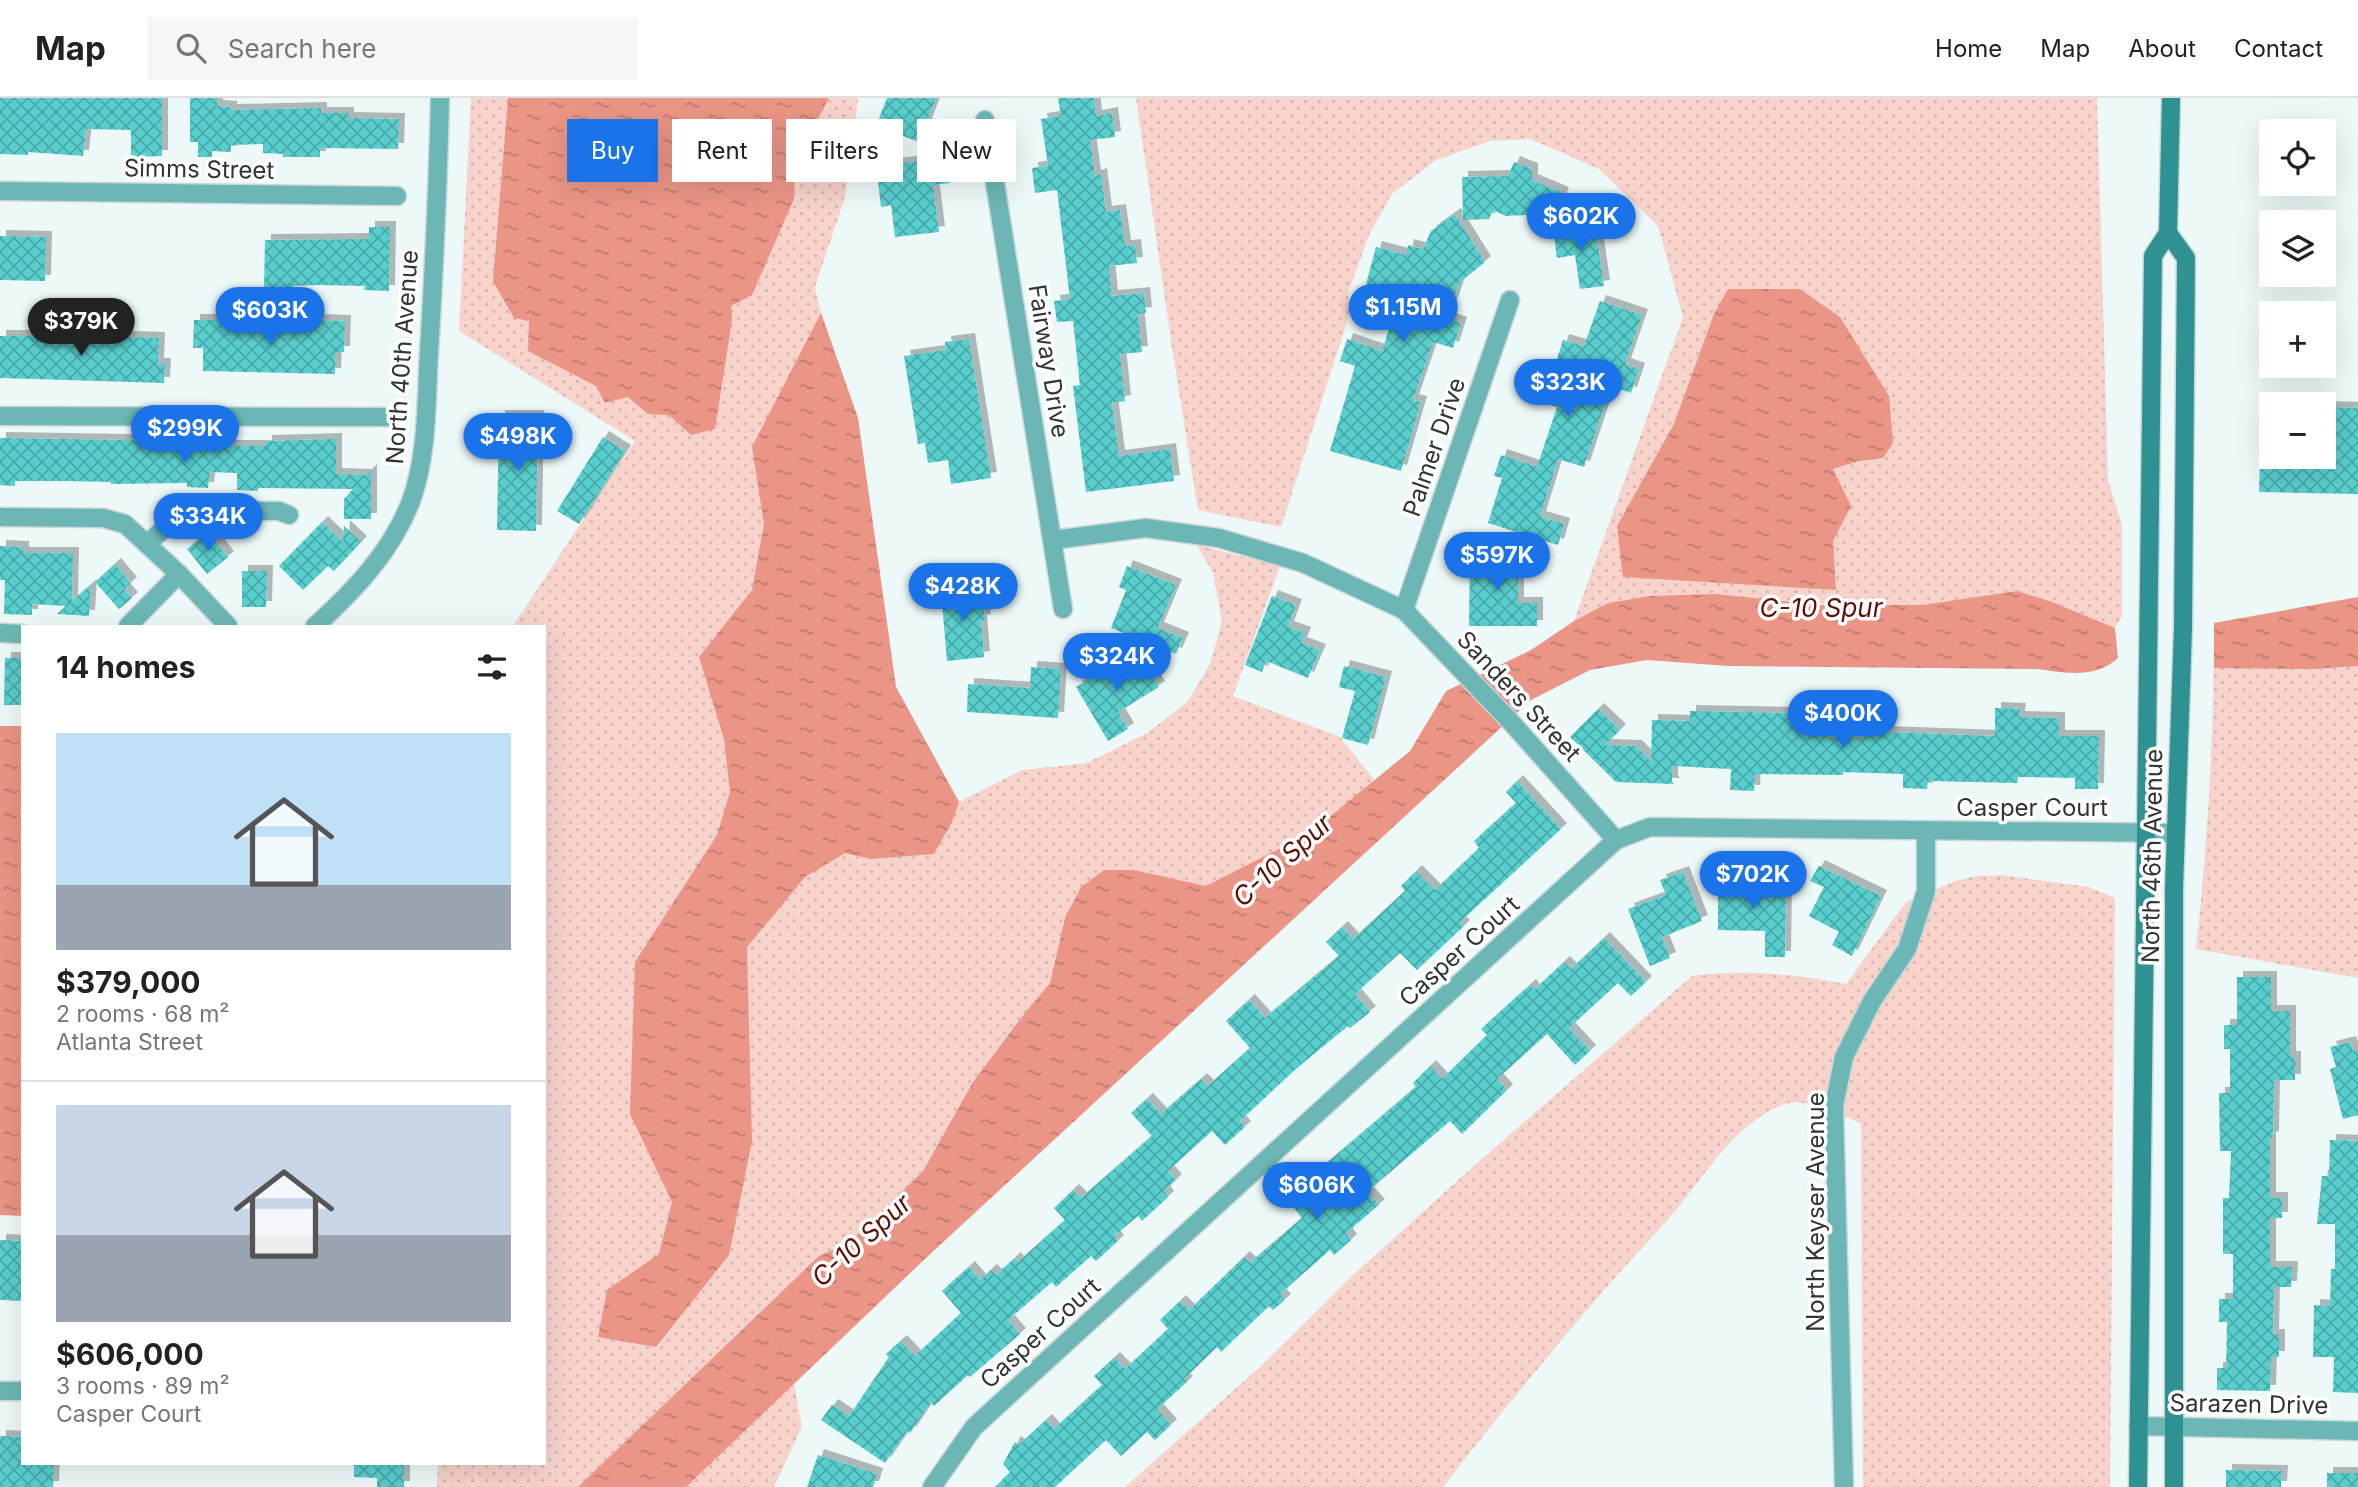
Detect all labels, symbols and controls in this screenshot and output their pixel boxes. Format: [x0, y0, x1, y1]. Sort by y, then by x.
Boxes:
search box [148, 17, 638, 80]
text: Map [35, 28, 106, 68]
icon: search [172, 29, 210, 67]
text: Search here [228, 33, 376, 64]
text: Home [1935, 34, 2002, 63]
text: Map [2040, 34, 2090, 63]
text: About [2128, 34, 2196, 63]
text: Contact [2234, 34, 2323, 63]
chip: Buy [567, 119, 658, 182]
chip: Rent [672, 119, 772, 182]
chip: Filters [786, 119, 903, 182]
chip: New [917, 119, 1016, 182]
map controls [2259, 119, 2336, 469]
button: locate [2259, 119, 2336, 196]
street label: Simms Street [124, 153, 275, 185]
pin: $602K [1532, 194, 1630, 253]
text: $602K [1543, 202, 1619, 230]
button: layers [2259, 210, 2336, 287]
street label: North 40th Avenue [380, 249, 424, 465]
street label: Fairway Drive [1023, 282, 1075, 440]
pin: $1.15M [1346, 285, 1460, 344]
pin: $603K [221, 288, 319, 347]
text: $1.15M [1365, 293, 1441, 321]
text: $603K [232, 296, 308, 324]
pin: $379K [32, 299, 130, 358]
button: + [2259, 301, 2336, 378]
text: $379K [44, 307, 118, 335]
pin: $323K [1519, 360, 1617, 419]
text: $323K [1530, 368, 1606, 396]
street label: Palmer Drive [1397, 374, 1471, 520]
button: − [2259, 392, 2336, 469]
pin: $299K [136, 406, 234, 465]
text: $299K [147, 414, 223, 442]
pin: $498K [469, 414, 567, 473]
text: $498K [479, 422, 557, 450]
pin: $334K [159, 494, 257, 553]
text: $334K [170, 502, 246, 530]
pin: $597K [1448, 532, 1546, 592]
text: $597K [1460, 541, 1534, 569]
pin: $428K [914, 564, 1012, 623]
text: $428K [925, 572, 1001, 600]
water label: C-10 Spur [1759, 592, 1884, 623]
street label: Sanders Street [1451, 625, 1587, 767]
pin: $324K [1068, 634, 1166, 693]
text: $324K [1079, 642, 1155, 670]
icon: filters [473, 648, 511, 686]
text: 14 homes [56, 649, 195, 685]
pin: $400K [1794, 690, 1892, 750]
text: $400K [1804, 699, 1882, 727]
street label: North 46th Avenue [2136, 749, 2168, 963]
icon: home [221, 779, 347, 905]
street label: Casper Court [1956, 793, 2108, 822]
water label: C-10 Spur [1226, 807, 1339, 913]
pin: $702K [1704, 852, 1802, 911]
text: $702K [1716, 860, 1790, 888]
street label: Casper Court [1393, 889, 1525, 1012]
text: $379,000 [56, 964, 201, 1000]
text: 2 rooms · 68 m² [56, 1000, 229, 1028]
text: Atlanta Street [56, 1028, 203, 1056]
street label: North Keyser Avenue [1801, 1092, 1830, 1332]
icon: home [221, 1151, 347, 1277]
pin: $606K [1268, 1162, 1366, 1222]
text: $606K [1279, 1171, 1356, 1199]
water label: C-10 Spur [805, 1187, 918, 1293]
street label: Casper Court [974, 1271, 1106, 1394]
text: $606,000 [56, 1336, 204, 1372]
text: 3 rooms · 89 m² [56, 1372, 230, 1400]
street label: Sarazen Drive [2169, 1388, 2329, 1420]
text: Casper Court [56, 1400, 201, 1428]

